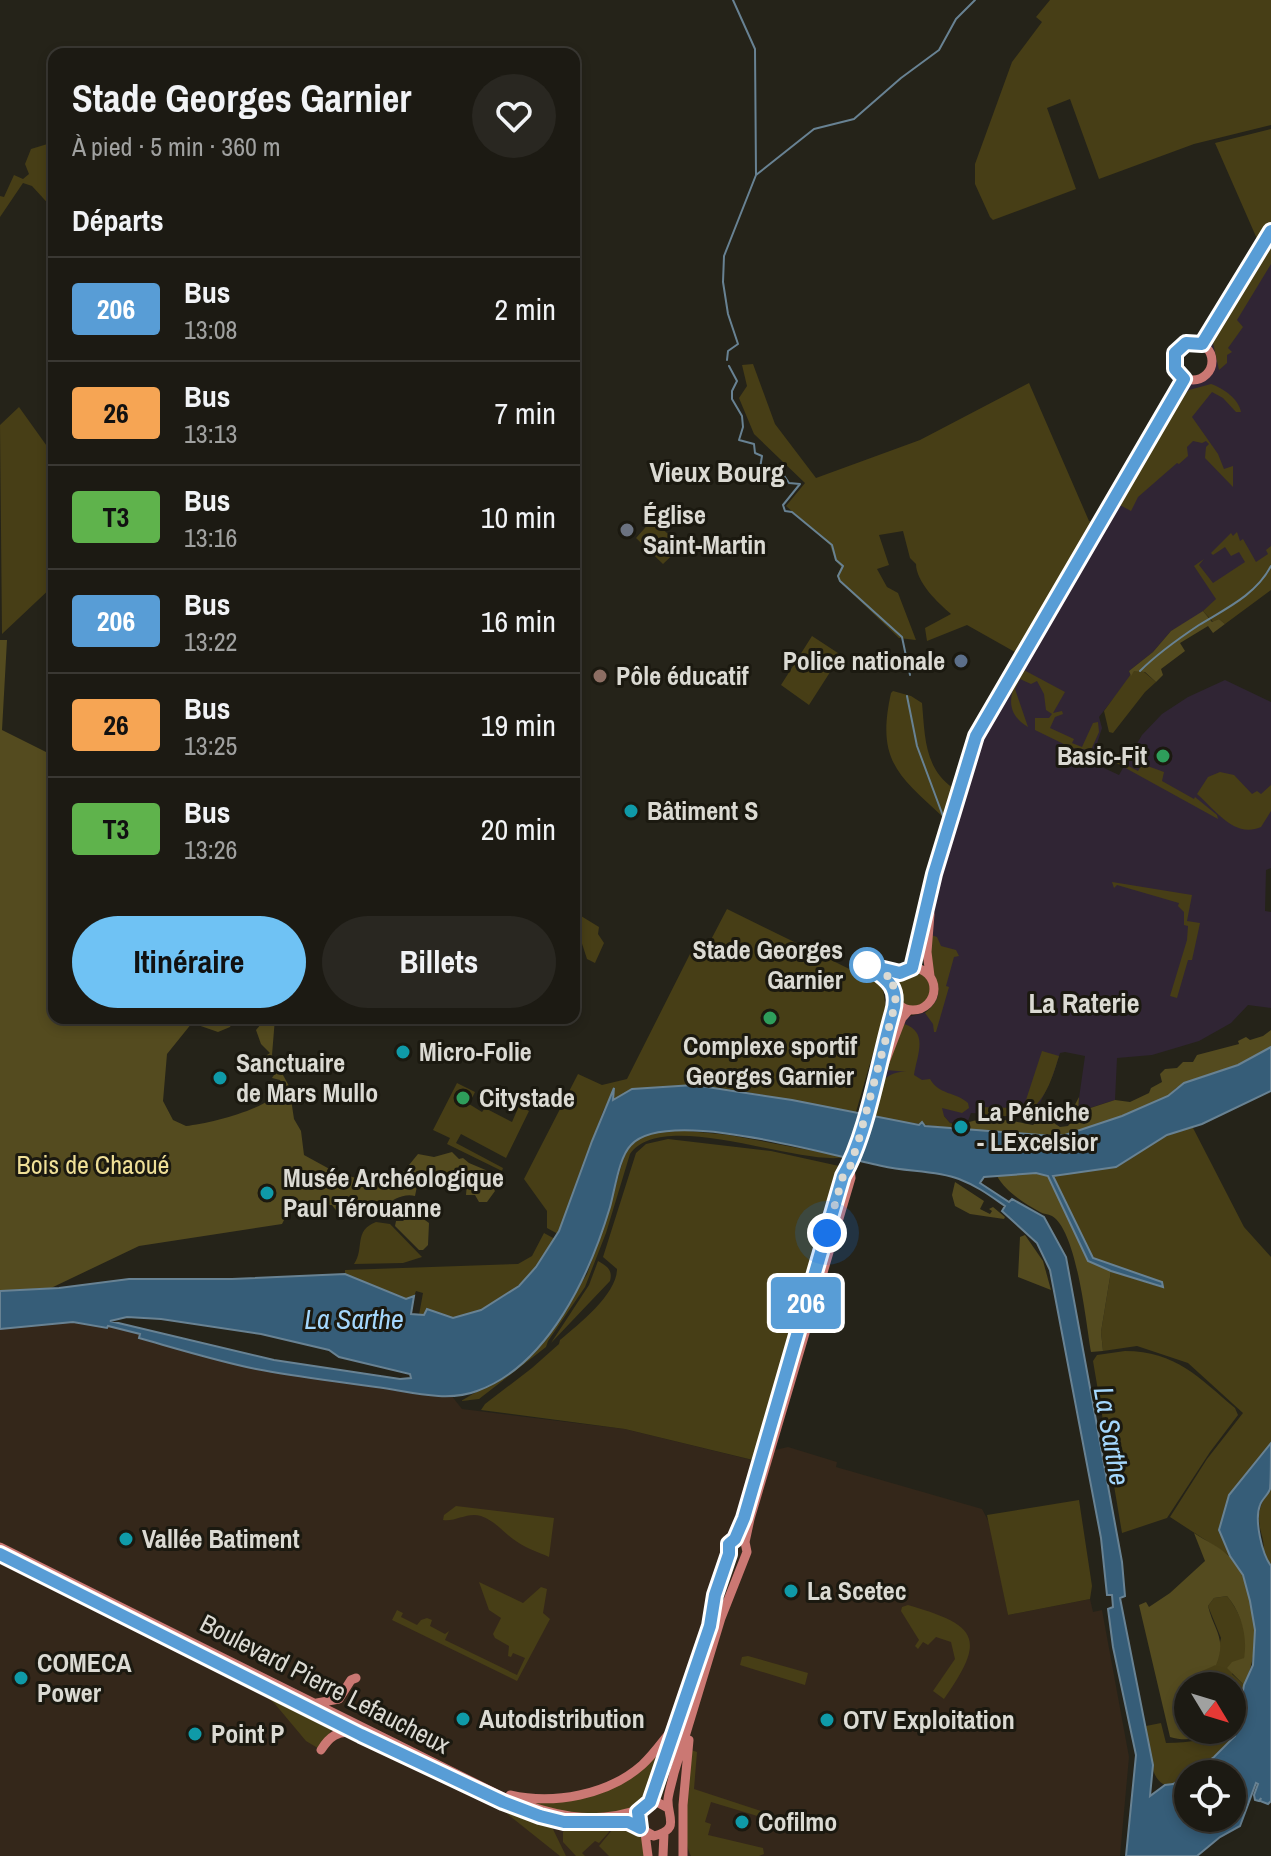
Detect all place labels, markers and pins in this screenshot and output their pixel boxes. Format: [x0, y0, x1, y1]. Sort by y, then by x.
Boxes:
place label: Église Saint-Martin [643, 497, 766, 562]
marker: Église Saint-Martin [618, 521, 636, 539]
place label: Police nationale [783, 643, 945, 678]
marker: Police nationale [952, 652, 970, 670]
place label: Pôle éducatif [616, 658, 750, 693]
marker: Pôle éducatif [591, 667, 609, 685]
place label: Basic-Fit [1057, 738, 1147, 773]
marker: Basic-Fit [1154, 747, 1172, 765]
place label: Bâtiment S [647, 793, 758, 828]
marker: Bâtiment S [622, 802, 640, 820]
place label: Stade Georges Garnier [693, 932, 844, 997]
marker: Stade Georges Garnier [850, 948, 884, 982]
marker: Complexe sportif Georges Garnier [761, 1009, 779, 1027]
place label: Complexe sportif Georges Garnier [683, 1028, 858, 1093]
place label: Micro-Folie [419, 1034, 532, 1069]
marker: Micro-Folie [394, 1043, 412, 1061]
place label: Sanctuaire de Mars Mullo [236, 1045, 378, 1110]
marker: Sanctuaire de Mars Mullo [211, 1069, 229, 1087]
place label: Citystade [479, 1080, 575, 1115]
marker: Citystade [454, 1089, 472, 1107]
place label: La Péniche - LExcelsior [977, 1094, 1099, 1159]
marker: La Péniche - LExcelsior [952, 1118, 970, 1136]
place label: Musée Archéologique Paul Térouanne [283, 1160, 504, 1225]
marker: Musée Archéologique Paul Térouanne [258, 1184, 276, 1202]
place label: Vallée Batiment [142, 1521, 300, 1556]
marker: Vallée Batiment [117, 1530, 135, 1548]
place label: La Scetec [807, 1573, 907, 1608]
marker: La Scetec [782, 1582, 800, 1600]
place label: COMECA Power [37, 1645, 132, 1710]
marker: COMECA Power [12, 1669, 30, 1687]
place label: Autodistribution [479, 1701, 645, 1736]
place label: OTV Exploitation [843, 1702, 1015, 1737]
marker: Autodistribution [454, 1710, 472, 1728]
marker: OTV Exploitation [818, 1711, 836, 1729]
place label: Point P [211, 1716, 284, 1751]
marker: Point P [186, 1725, 204, 1743]
place label: Cofilmo [758, 1804, 837, 1839]
marker: Cofilmo [733, 1813, 751, 1831]

